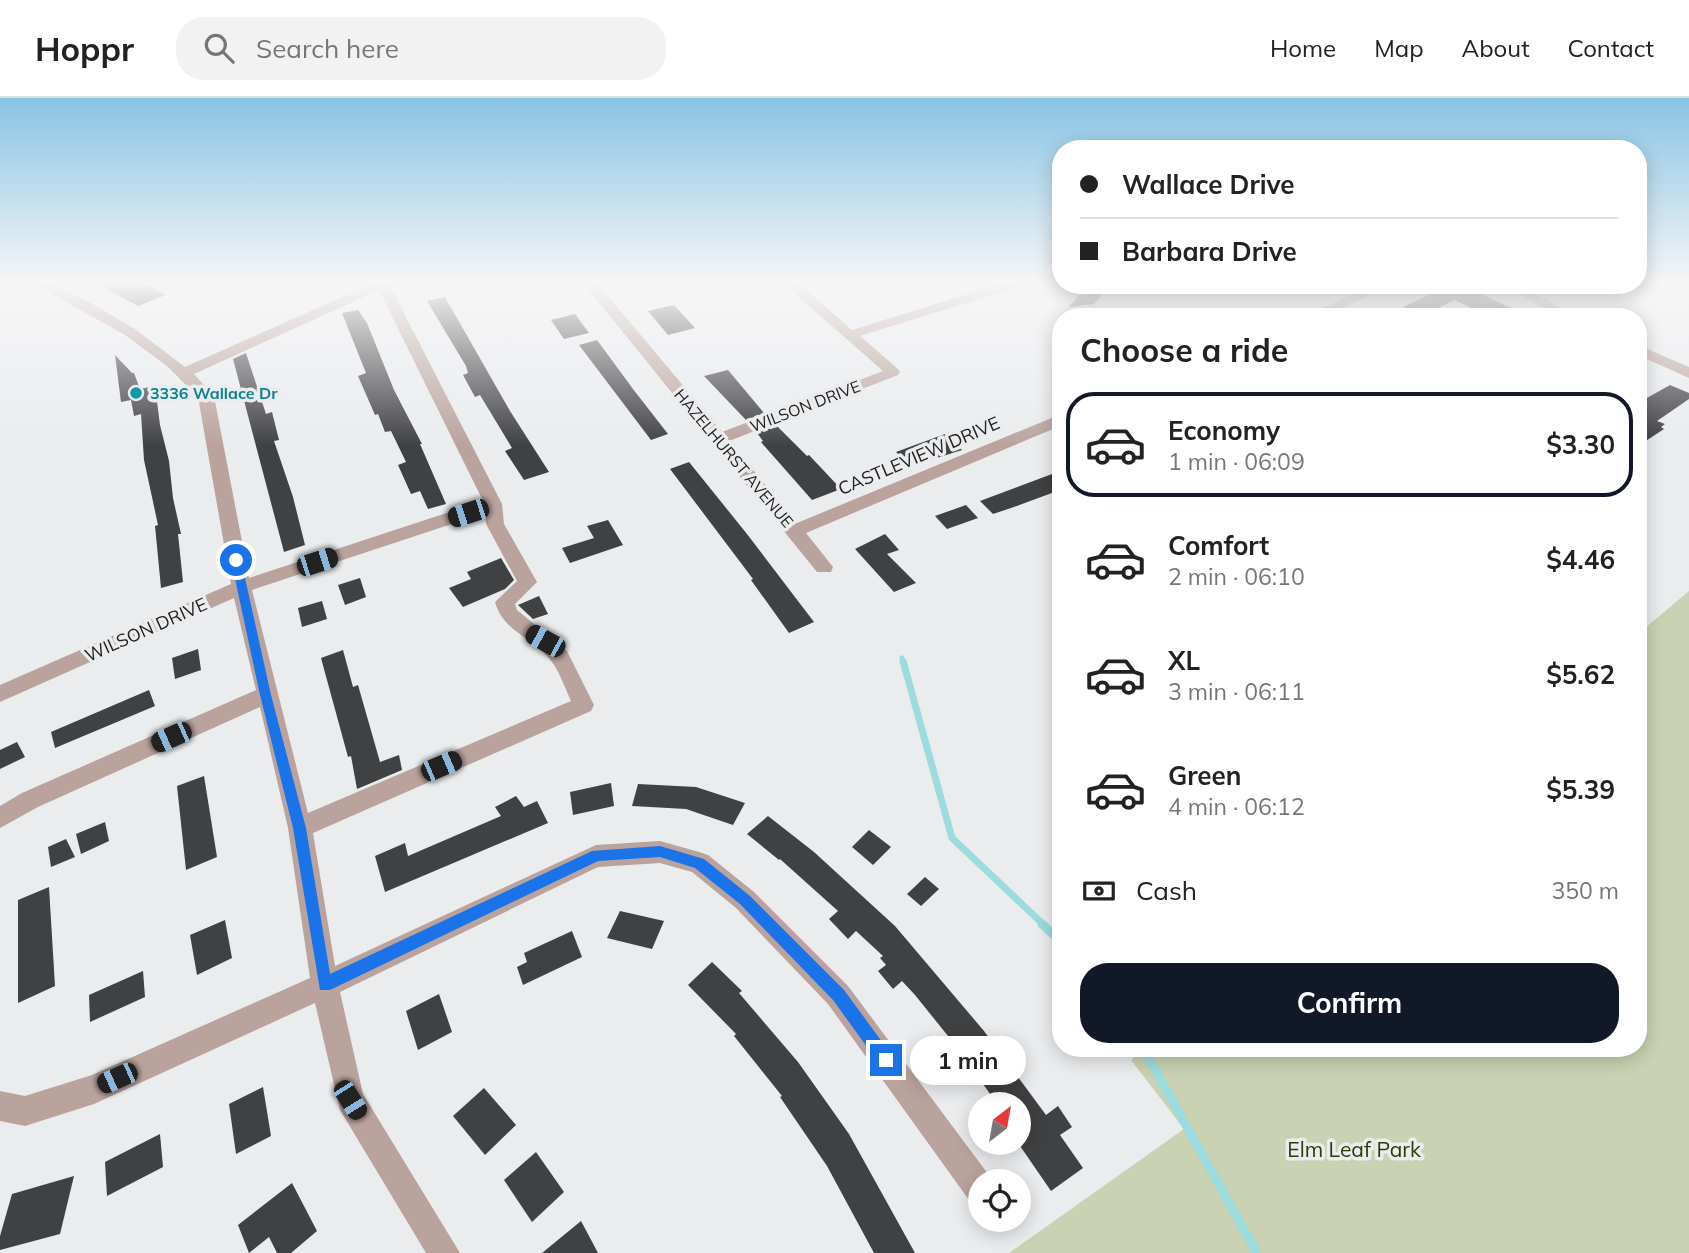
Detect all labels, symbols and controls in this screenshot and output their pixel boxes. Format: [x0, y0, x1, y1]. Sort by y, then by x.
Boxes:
search box [176, 17, 666, 80]
text: Hoppr [35, 28, 134, 69]
icon: search [200, 29, 238, 67]
text: Search here [256, 32, 399, 65]
text: Home [1270, 33, 1336, 63]
text: Map [1374, 33, 1424, 63]
text: About [1462, 33, 1530, 63]
text: Contact [1568, 33, 1654, 63]
text: Wallace Drive [1122, 168, 1295, 201]
text: Barbara Drive [1122, 235, 1297, 268]
text: Choose a ride [1080, 330, 1288, 370]
street label: WILSON DRIVE [747, 376, 863, 436]
place label: 3336 Wallace Dr [150, 383, 278, 403]
marker: 3336 Wallace Dr [128, 385, 144, 401]
street label: HAZELHURST AVENUE [670, 385, 798, 531]
street label: CASTLEVIEW DRIVE [835, 411, 1003, 500]
icon: car [1084, 413, 1147, 476]
text: Economy [1168, 414, 1280, 447]
text: $3.30 [1546, 428, 1615, 461]
text: 1 min · 06:09 [1168, 447, 1305, 476]
car [445, 497, 492, 529]
icon: car [1084, 528, 1147, 591]
text: Comfort [1168, 529, 1269, 562]
text: $4.46 [1546, 543, 1615, 576]
route start [220, 544, 252, 576]
car [294, 546, 341, 578]
text: 2 min · 06:10 [1168, 562, 1305, 591]
street label: WILSON DRIVE [81, 592, 210, 667]
car [522, 622, 569, 660]
icon: car [1084, 643, 1147, 706]
text: XL [1168, 644, 1200, 677]
text: $5.62 [1546, 658, 1615, 691]
text: 3 min · 06:11 [1168, 677, 1305, 706]
car [148, 719, 195, 755]
car [418, 748, 465, 784]
icon: car [1084, 758, 1147, 821]
text: Green [1168, 759, 1241, 792]
text: $5.39 [1546, 773, 1615, 806]
text: 4 min · 06:12 [1168, 792, 1305, 821]
icon: cash [1080, 872, 1118, 910]
text: Cash [1136, 874, 1197, 907]
text: 350 m [1551, 876, 1619, 905]
button: Confirm [1080, 963, 1619, 1043]
callout: 1 min [910, 1035, 1026, 1084]
route end [870, 1044, 902, 1076]
text: 1 min [938, 1046, 998, 1075]
car [94, 1060, 141, 1096]
car [330, 1077, 371, 1123]
north arrow [968, 1092, 1031, 1155]
map controls [968, 1092, 1031, 1232]
park label: Elm Leaf Park [1287, 1136, 1421, 1162]
button: locate [968, 1169, 1031, 1232]

